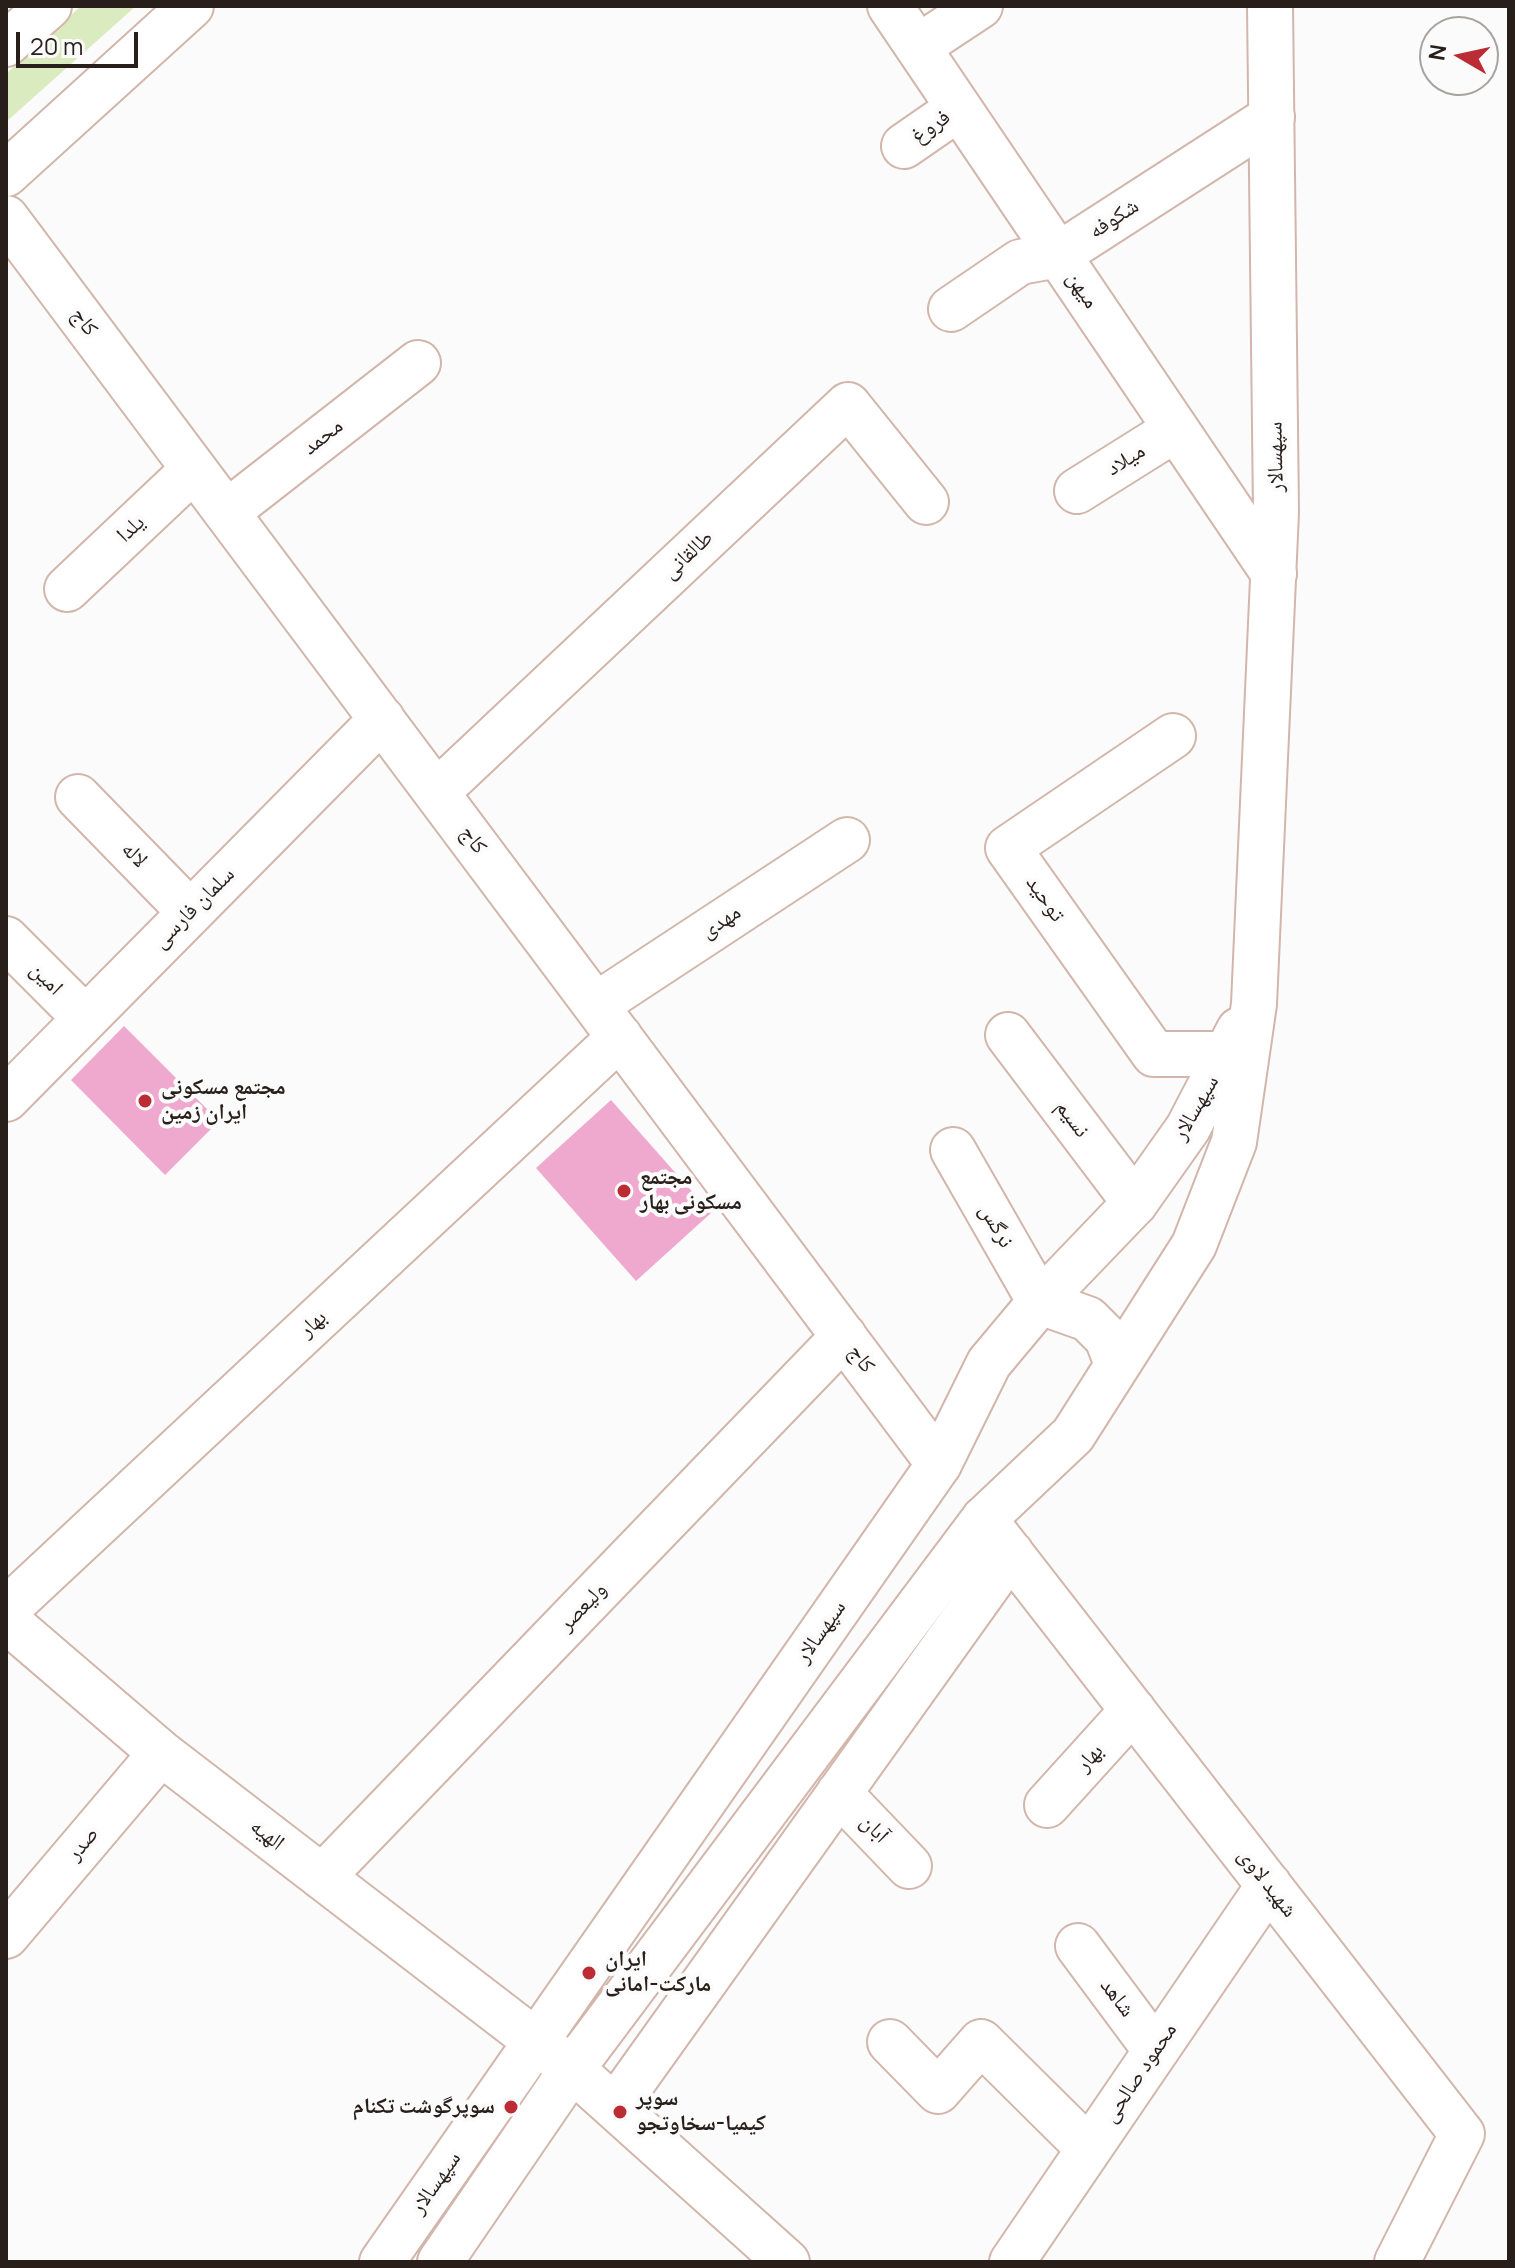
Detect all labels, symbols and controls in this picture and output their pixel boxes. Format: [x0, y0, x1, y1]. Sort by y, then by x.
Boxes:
scale bar [20, 16, 142, 66]
north arrow [1419, 16, 1499, 96]
text: 20 m [30, 29, 83, 62]
text: N [1421, 42, 1453, 63]
street label: فروغ [906, 104, 956, 150]
street label: شکوفه [1084, 193, 1144, 245]
street label: میهن [1060, 266, 1104, 314]
street label: کاج [65, 303, 103, 341]
street label: محمد [297, 413, 349, 461]
street label: سپهسالار [1262, 421, 1290, 493]
street label: میلاد [1102, 438, 1150, 482]
street label: یلدا [112, 510, 150, 548]
street label: طالقانی [657, 525, 719, 585]
street label: کاج [454, 821, 492, 859]
street label: لاله [115, 836, 153, 874]
street label: سلمان فارسی [148, 862, 240, 954]
street label: توحید [1020, 871, 1070, 927]
street label: مهدی [696, 899, 746, 945]
street label: امین [24, 957, 68, 1001]
street label: سپهسالار [1167, 1071, 1225, 1145]
place label: مجتمع مسکونی ایران زمین [161, 1075, 286, 1126]
marker: مجتمع مسکونی ایران زمین [136, 1092, 154, 1110]
street label: نسیم [1049, 1095, 1095, 1143]
place label: مجتمع مسکونی بهار [640, 1165, 742, 1216]
marker: مجتمع مسکونی بهار [615, 1182, 633, 1200]
street label: نرگس [973, 1199, 1019, 1253]
street label: بهار [294, 1305, 332, 1343]
street label: کاج [842, 1340, 880, 1378]
street label: ولیعصر [553, 1577, 613, 1637]
street label: سپهسالار [790, 1595, 852, 1669]
street label: بهار [1071, 1739, 1109, 1777]
street label: آبان [854, 1809, 894, 1849]
street label: الهیه [245, 1813, 289, 1857]
street label: صدر [61, 1822, 105, 1866]
street label: شهید لاوی [1232, 1843, 1302, 1923]
place label: ایران مارکت-امانی [605, 1947, 711, 1998]
marker: ایران مارکت-امانی [580, 1964, 598, 1982]
street label: شاهد [1094, 1973, 1140, 2023]
street label: محمود صالحی [1097, 2018, 1183, 2128]
place label: سوپر کیمیا-سخاوتجو [636, 2086, 766, 2138]
place label: سوپرگوشت تکنام [353, 2094, 495, 2120]
marker: سوپرگوشت تکنام [502, 2098, 520, 2116]
marker: سوپر کیمیا-سخاوتجو [611, 2103, 629, 2121]
street label: سپهسالار [405, 2146, 467, 2220]

